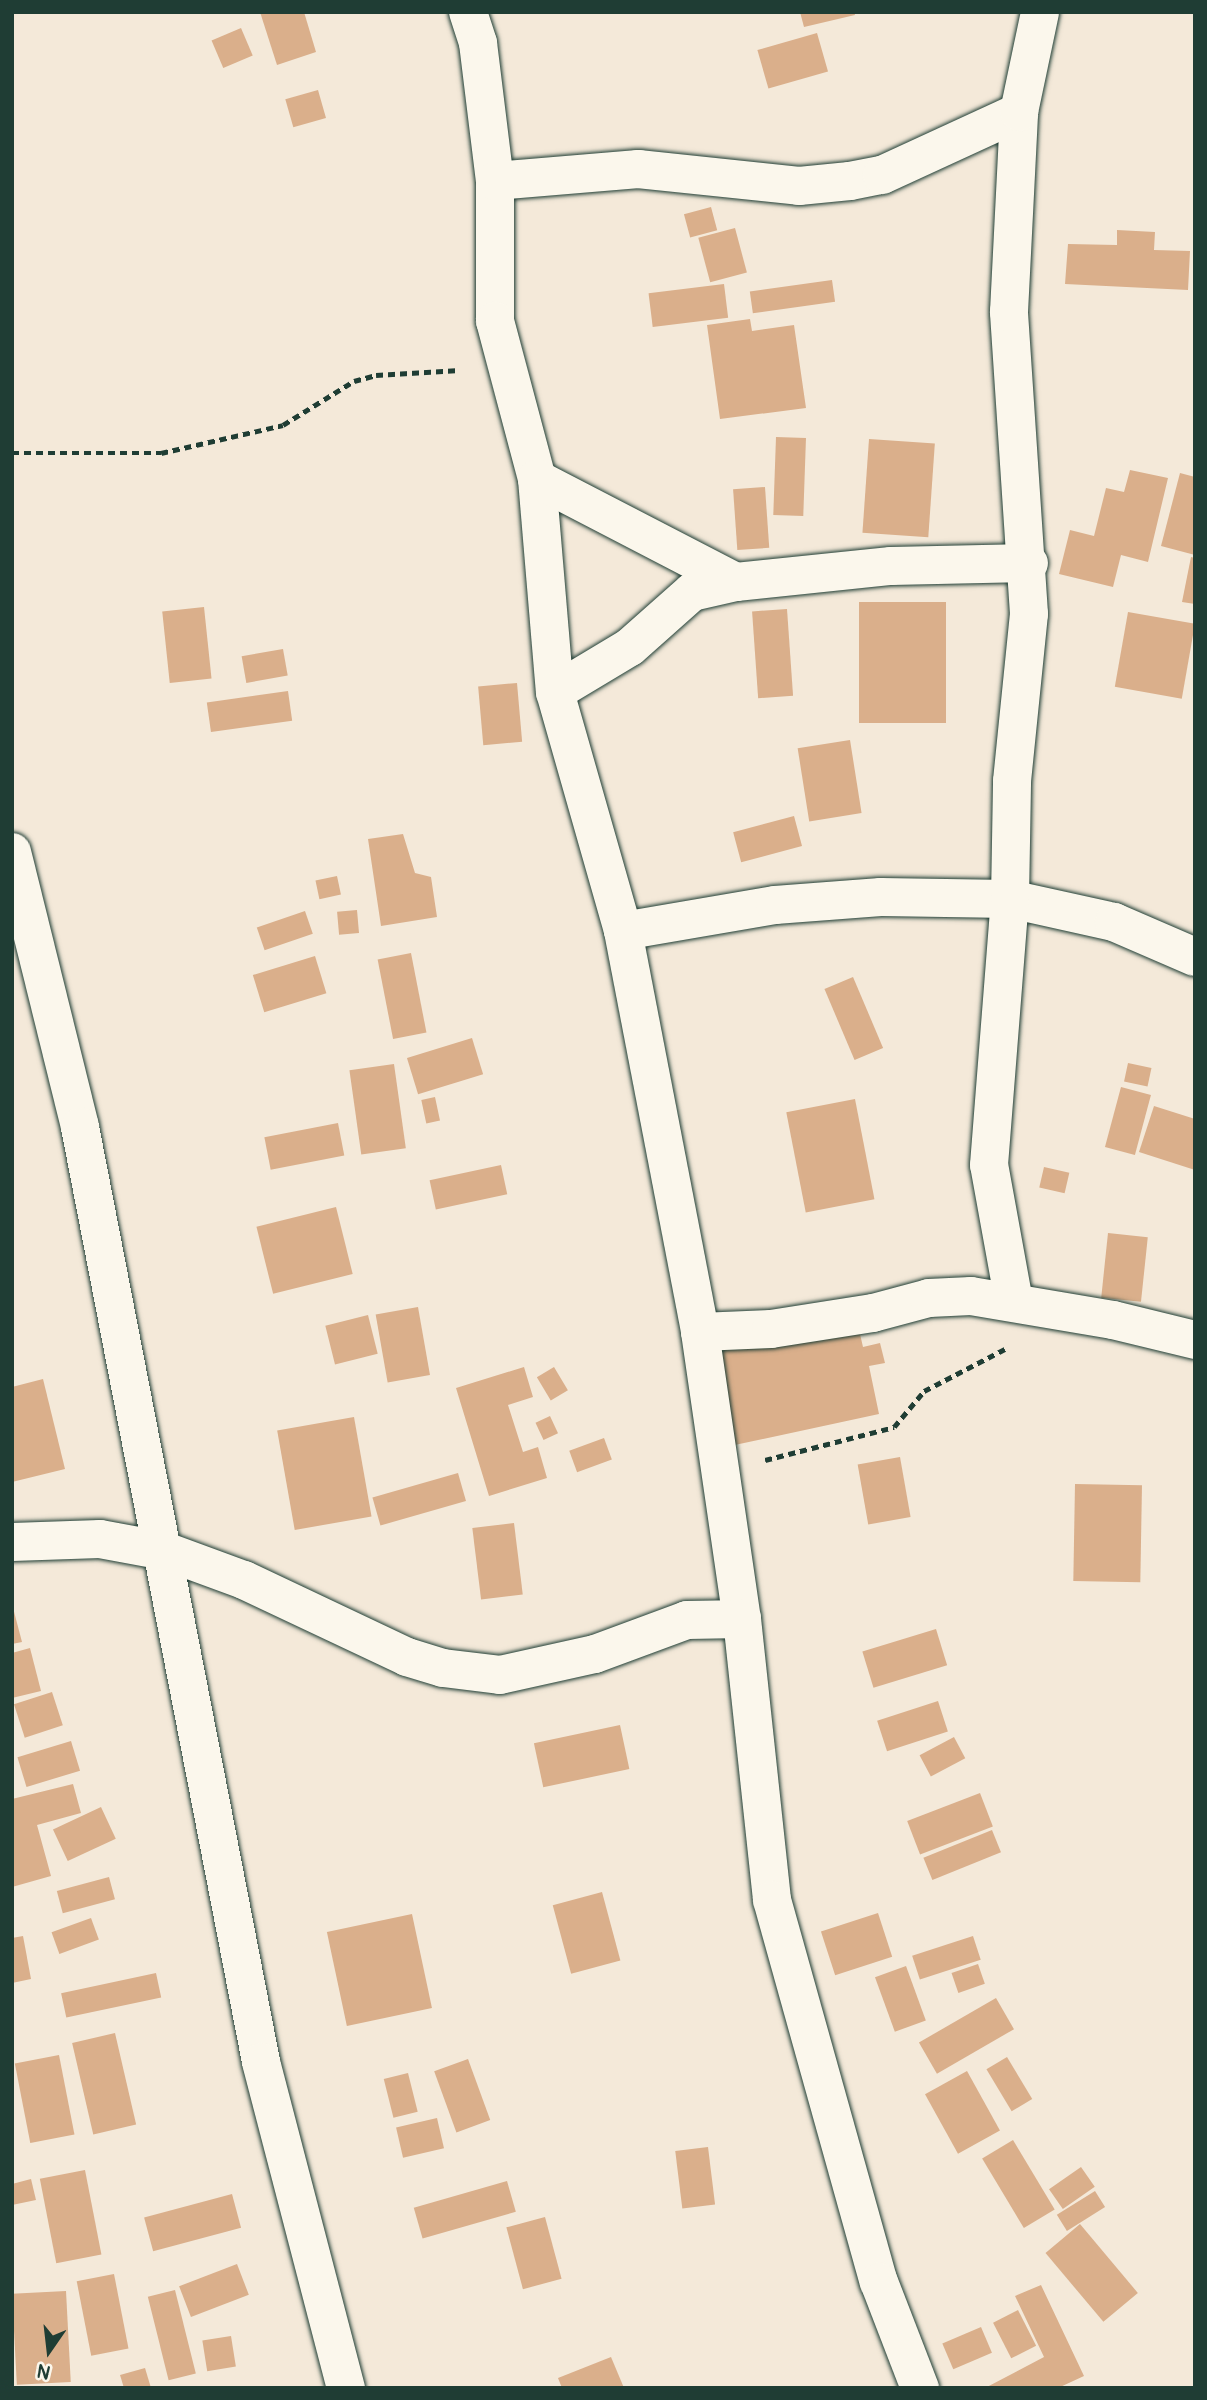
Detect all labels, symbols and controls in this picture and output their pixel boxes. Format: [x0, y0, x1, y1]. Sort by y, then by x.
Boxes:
north arrow [14, 2316, 84, 2386]
text: N [35, 2358, 53, 2385]

